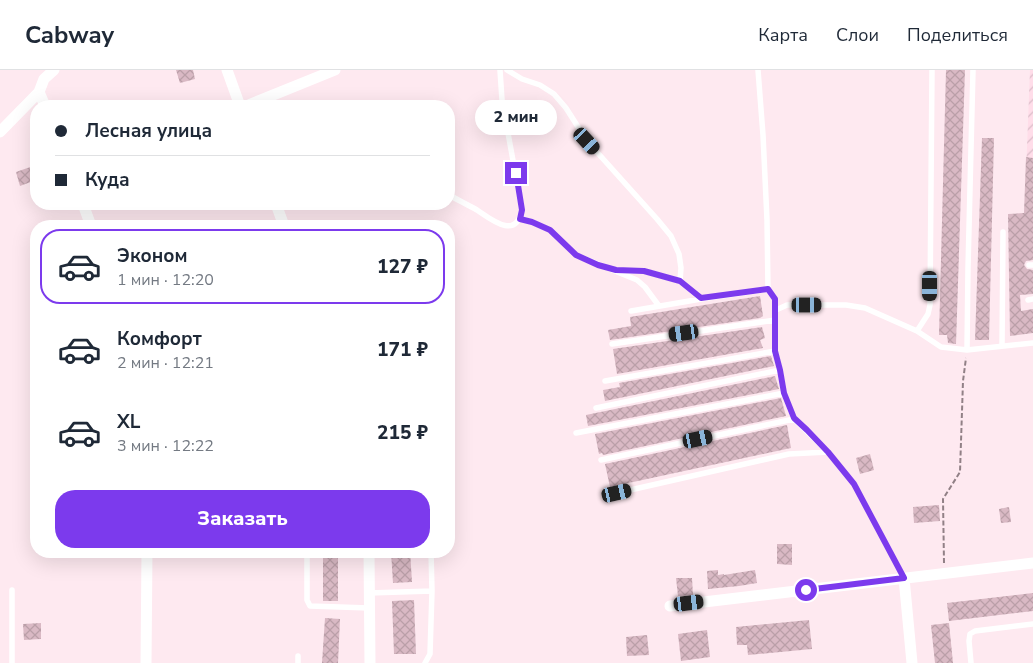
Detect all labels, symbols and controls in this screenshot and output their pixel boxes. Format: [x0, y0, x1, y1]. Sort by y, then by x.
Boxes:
text: Cabway [25, 19, 114, 51]
text: Карта [758, 23, 808, 47]
text: Слои [836, 23, 879, 47]
text: Поделиться [907, 23, 1008, 47]
callout: 2 мин [475, 101, 557, 136]
text: 2 мин [493, 106, 539, 128]
text: Лесная улица [85, 118, 212, 144]
car [571, 125, 602, 157]
route end [505, 162, 527, 184]
text: Куда [85, 167, 130, 193]
text: Эконом [117, 243, 188, 269]
icon: car [57, 244, 102, 289]
text: 127 ₽ [377, 254, 428, 280]
text: 1 мин · 12:20 [117, 269, 214, 291]
car [922, 271, 937, 301]
car [792, 298, 822, 313]
car [668, 323, 699, 343]
text: Комфорт [117, 326, 202, 352]
icon: car [57, 327, 102, 372]
text: 171 ₽ [377, 337, 428, 363]
text: 2 мин · 12:21 [117, 352, 214, 374]
text: XL [117, 409, 140, 435]
icon: car [57, 410, 102, 455]
text: 215 ₽ [377, 420, 428, 446]
car [681, 429, 714, 449]
text: 3 мин · 12:22 [117, 435, 214, 457]
car [600, 482, 633, 504]
button: Заказать [55, 490, 430, 548]
route start [795, 579, 817, 601]
car [673, 594, 704, 612]

